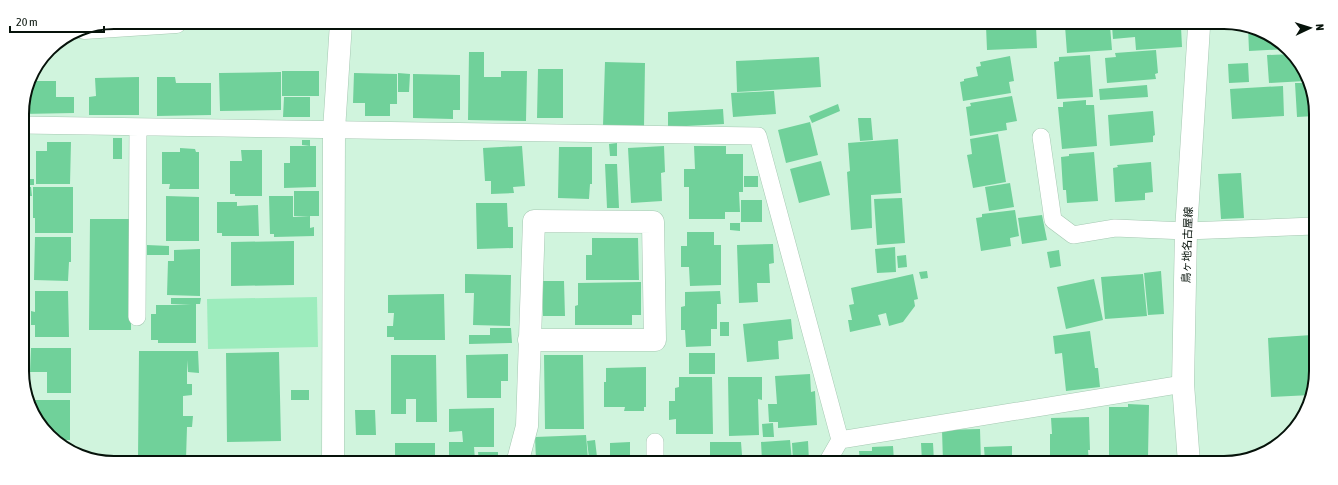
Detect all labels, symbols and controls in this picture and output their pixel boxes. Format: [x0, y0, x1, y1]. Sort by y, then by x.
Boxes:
scale bar [10, 8, 104, 34]
north arrow [1290, 8, 1330, 48]
text: 20 m [16, 15, 38, 29]
text: N [1314, 24, 1326, 31]
street label: 鳥ヶ地名古屋線 [1180, 206, 1194, 284]

